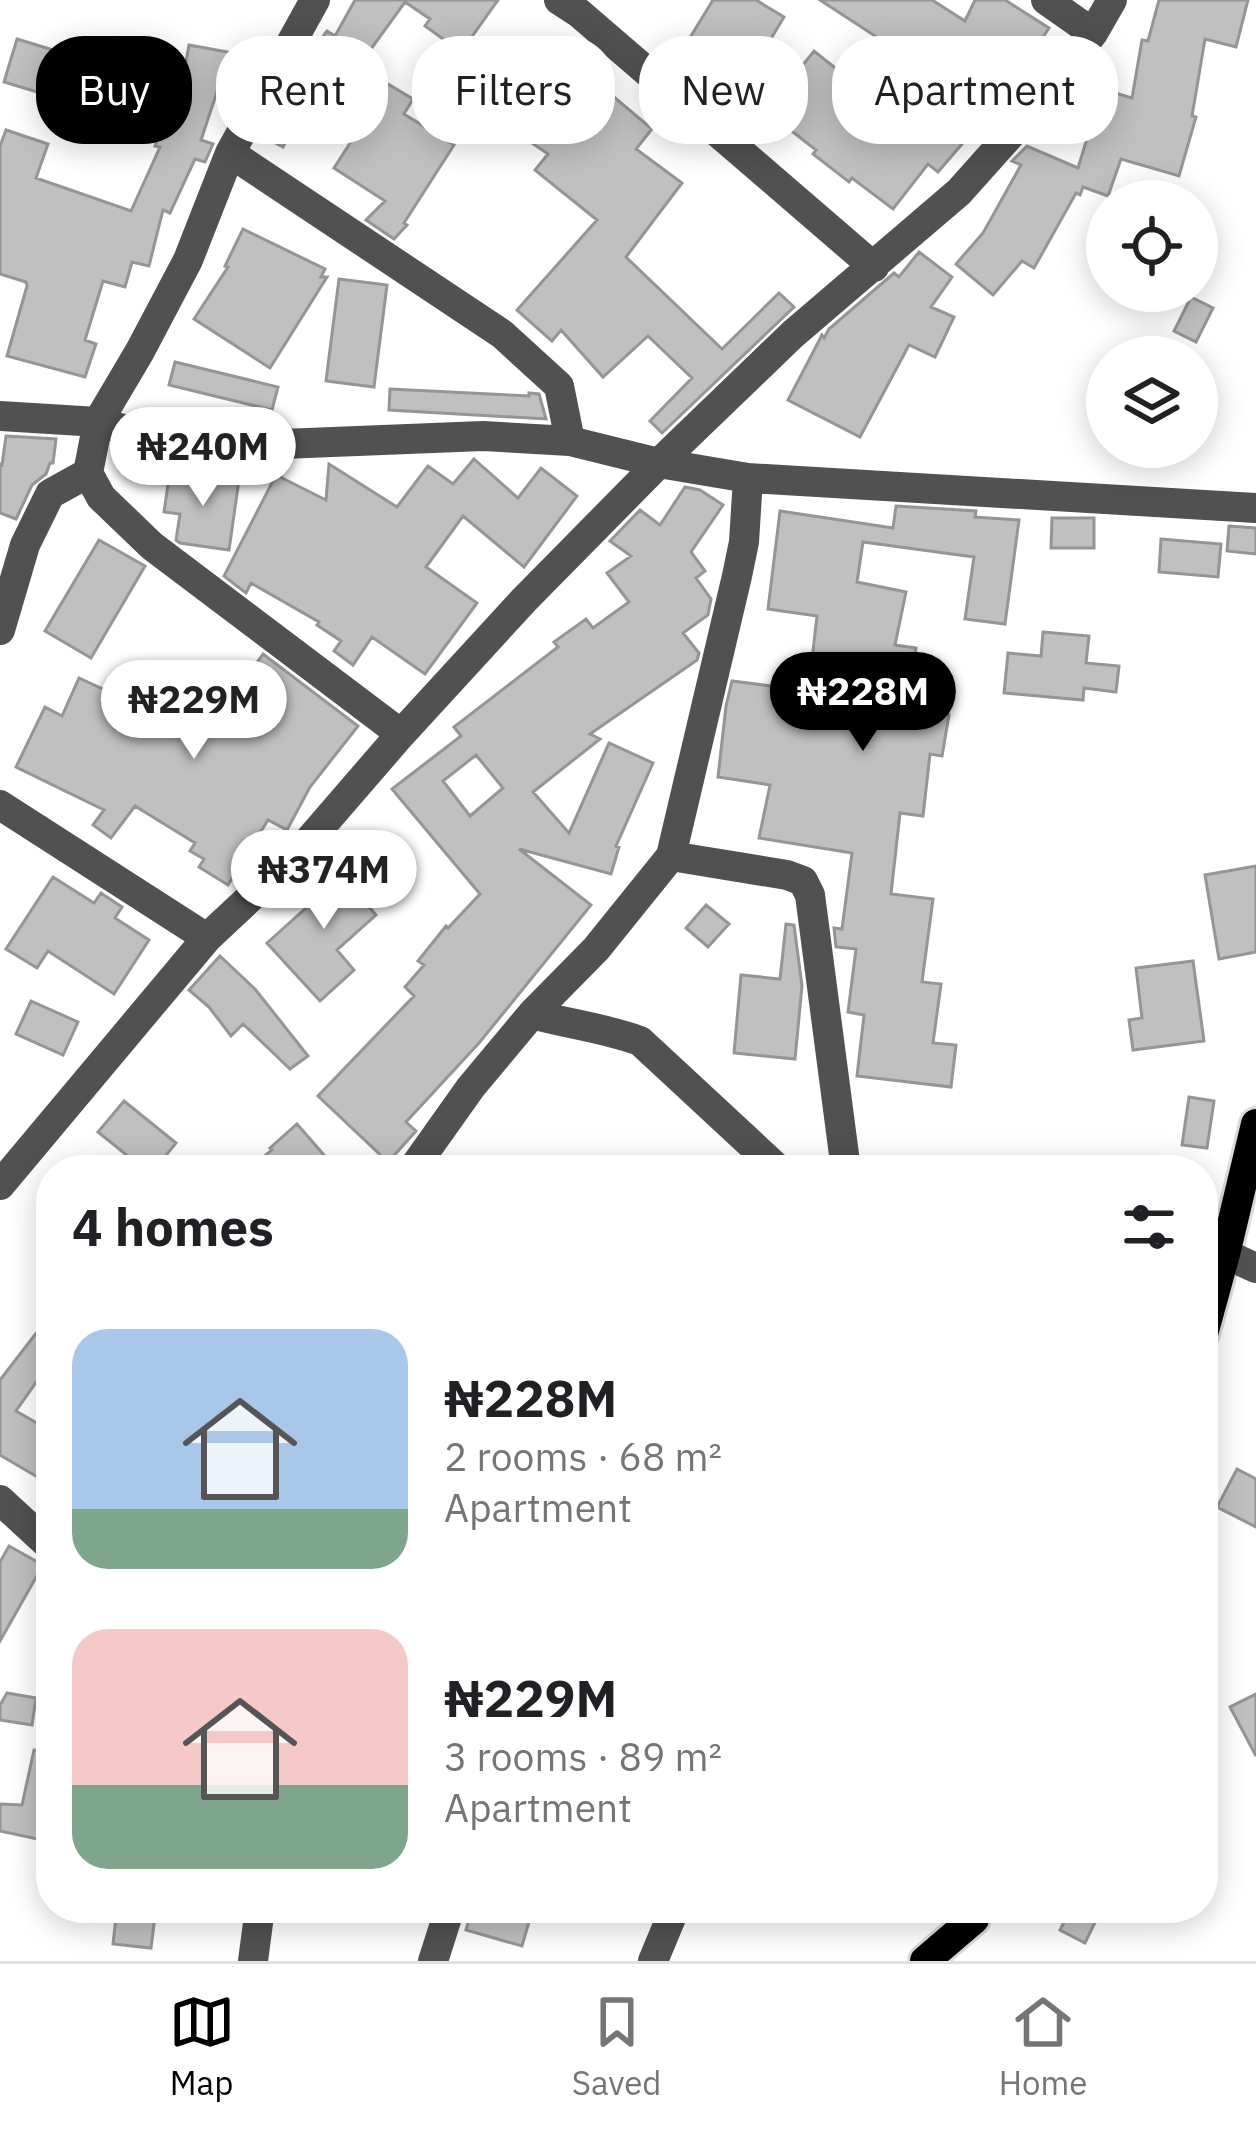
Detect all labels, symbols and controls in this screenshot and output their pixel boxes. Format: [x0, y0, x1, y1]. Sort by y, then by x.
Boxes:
chip: Buy [36, 36, 192, 144]
chip: Rent [216, 36, 388, 144]
chip: Filters [412, 36, 615, 144]
chip: New [639, 36, 808, 144]
chip: Apartment [832, 36, 1118, 144]
map controls [1086, 180, 1218, 468]
button: locate [1086, 180, 1218, 312]
button: layers [1086, 336, 1218, 468]
pin: ₦240M [119, 407, 287, 509]
text: ₦240M [137, 420, 269, 471]
pin: ₦228M [779, 652, 947, 754]
pin: ₦229M [110, 660, 278, 762]
text: ₦228M [797, 665, 929, 716]
text: ₦229M [128, 673, 260, 724]
pin: ₦374M [240, 830, 408, 932]
text: ₦374M [258, 843, 390, 894]
text: 4 homes [72, 1194, 274, 1260]
icon: filters [1116, 1194, 1182, 1260]
text: ₦228M [444, 1365, 617, 1431]
icon: home [168, 1377, 312, 1521]
text: 2 rooms · 68 m² [444, 1431, 722, 1482]
text: Apartment [444, 1482, 632, 1533]
text: ₦229M [444, 1665, 617, 1731]
icon: home [168, 1677, 312, 1821]
text: 3 rooms · 89 m² [444, 1731, 722, 1782]
text: Apartment [444, 1782, 632, 1833]
tab: Map [169, 1989, 235, 2104]
tab: Saved [572, 1989, 662, 2104]
tab: Home [999, 1989, 1087, 2104]

